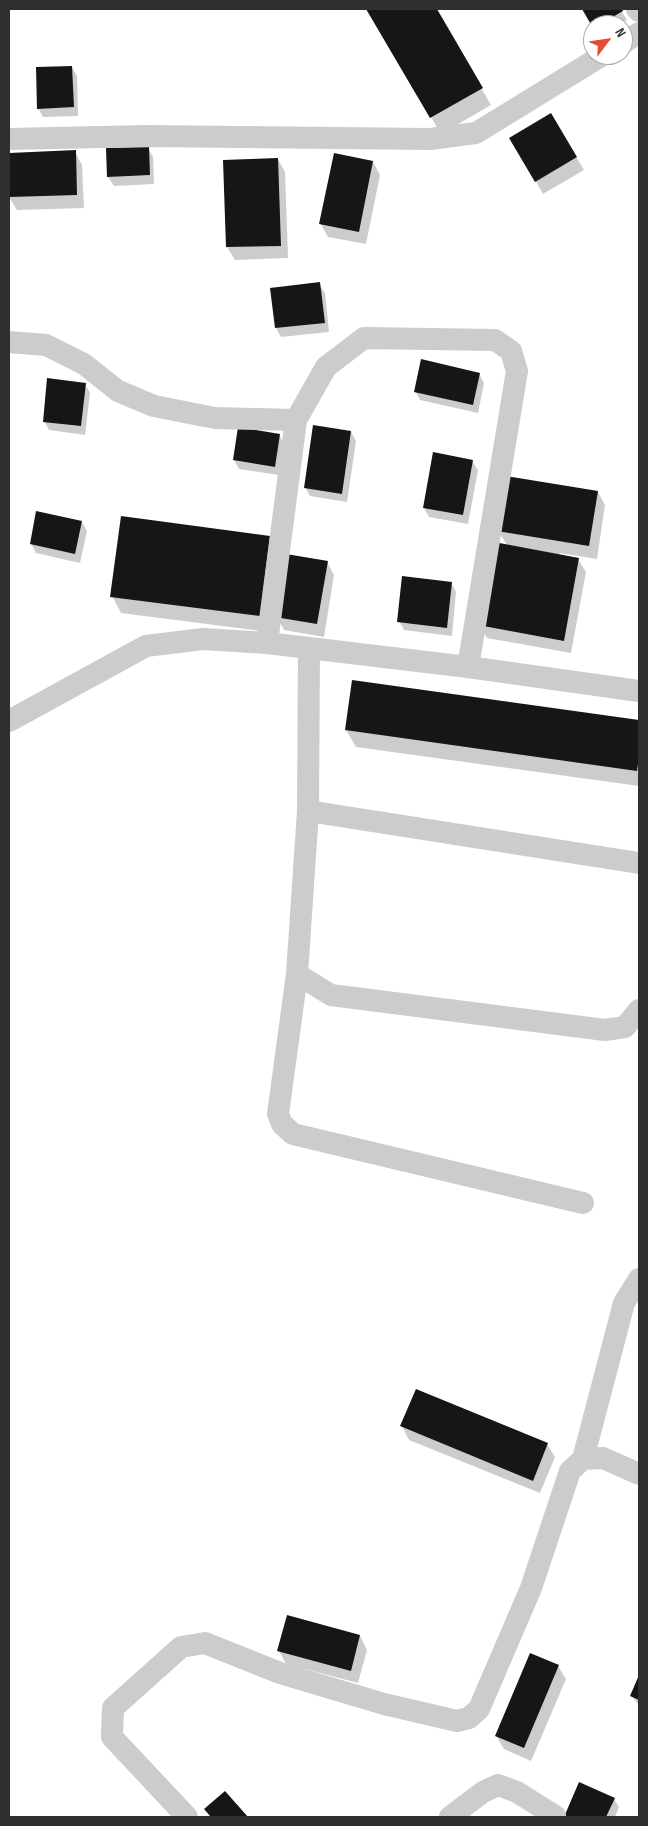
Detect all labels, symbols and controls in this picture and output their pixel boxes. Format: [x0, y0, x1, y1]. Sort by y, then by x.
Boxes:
north arrow [583, 15, 633, 65]
text: N [611, 25, 630, 40]

